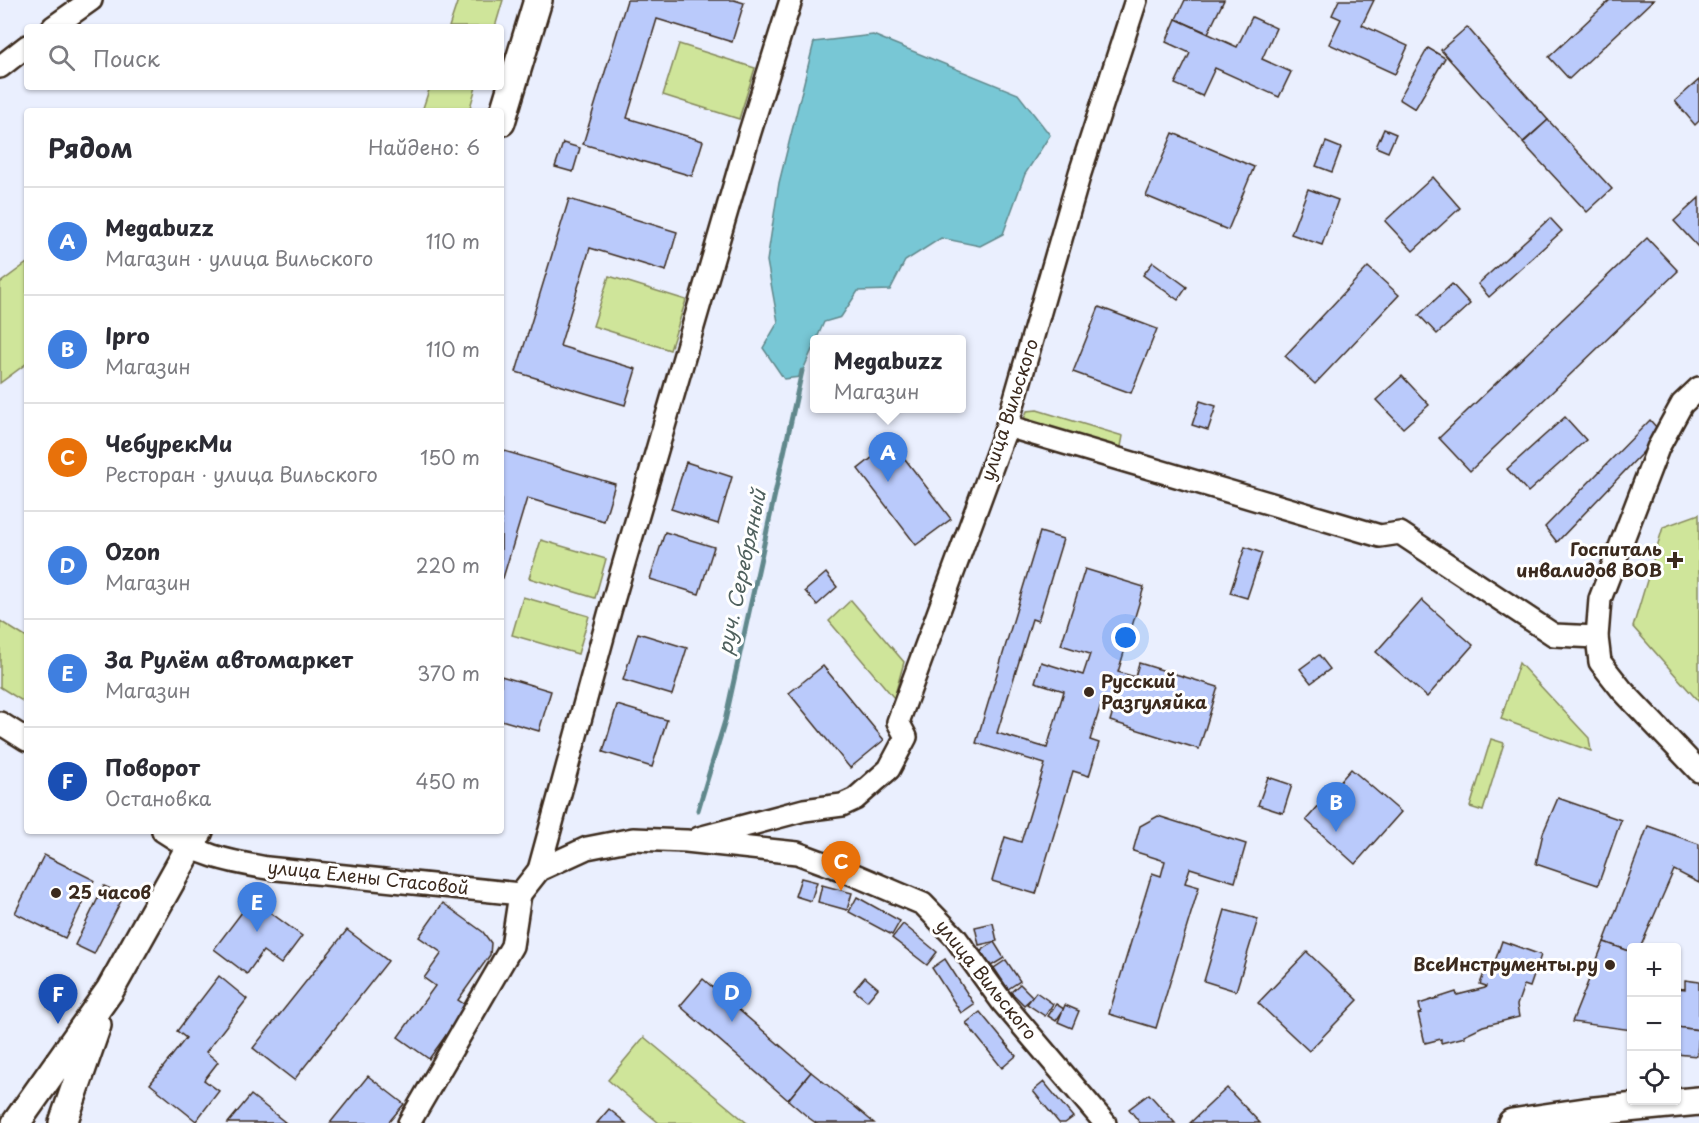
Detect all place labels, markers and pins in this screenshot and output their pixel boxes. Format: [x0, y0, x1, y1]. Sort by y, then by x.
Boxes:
pin: A [868, 432, 908, 482]
place label: Госпиталь инвалидов ВОВ [1516, 535, 1662, 583]
marker: Госпиталь инвалидов ВОВ [1666, 551, 1684, 569]
place label: Русский Разгуляйка [1101, 667, 1207, 715]
marker: Русский Разгуляйка [1082, 685, 1096, 699]
pin: B [1316, 782, 1356, 832]
pin: C [822, 842, 860, 891]
place label: 25 часов [68, 878, 151, 905]
pin: E [238, 882, 276, 932]
marker: 25 часов [49, 886, 63, 900]
place label: ВсеИнструменты.ру [1413, 950, 1598, 977]
marker: ВсеИнструменты.ру [1603, 958, 1617, 972]
pin: D [712, 972, 752, 1022]
pin: F [38, 974, 78, 1024]

